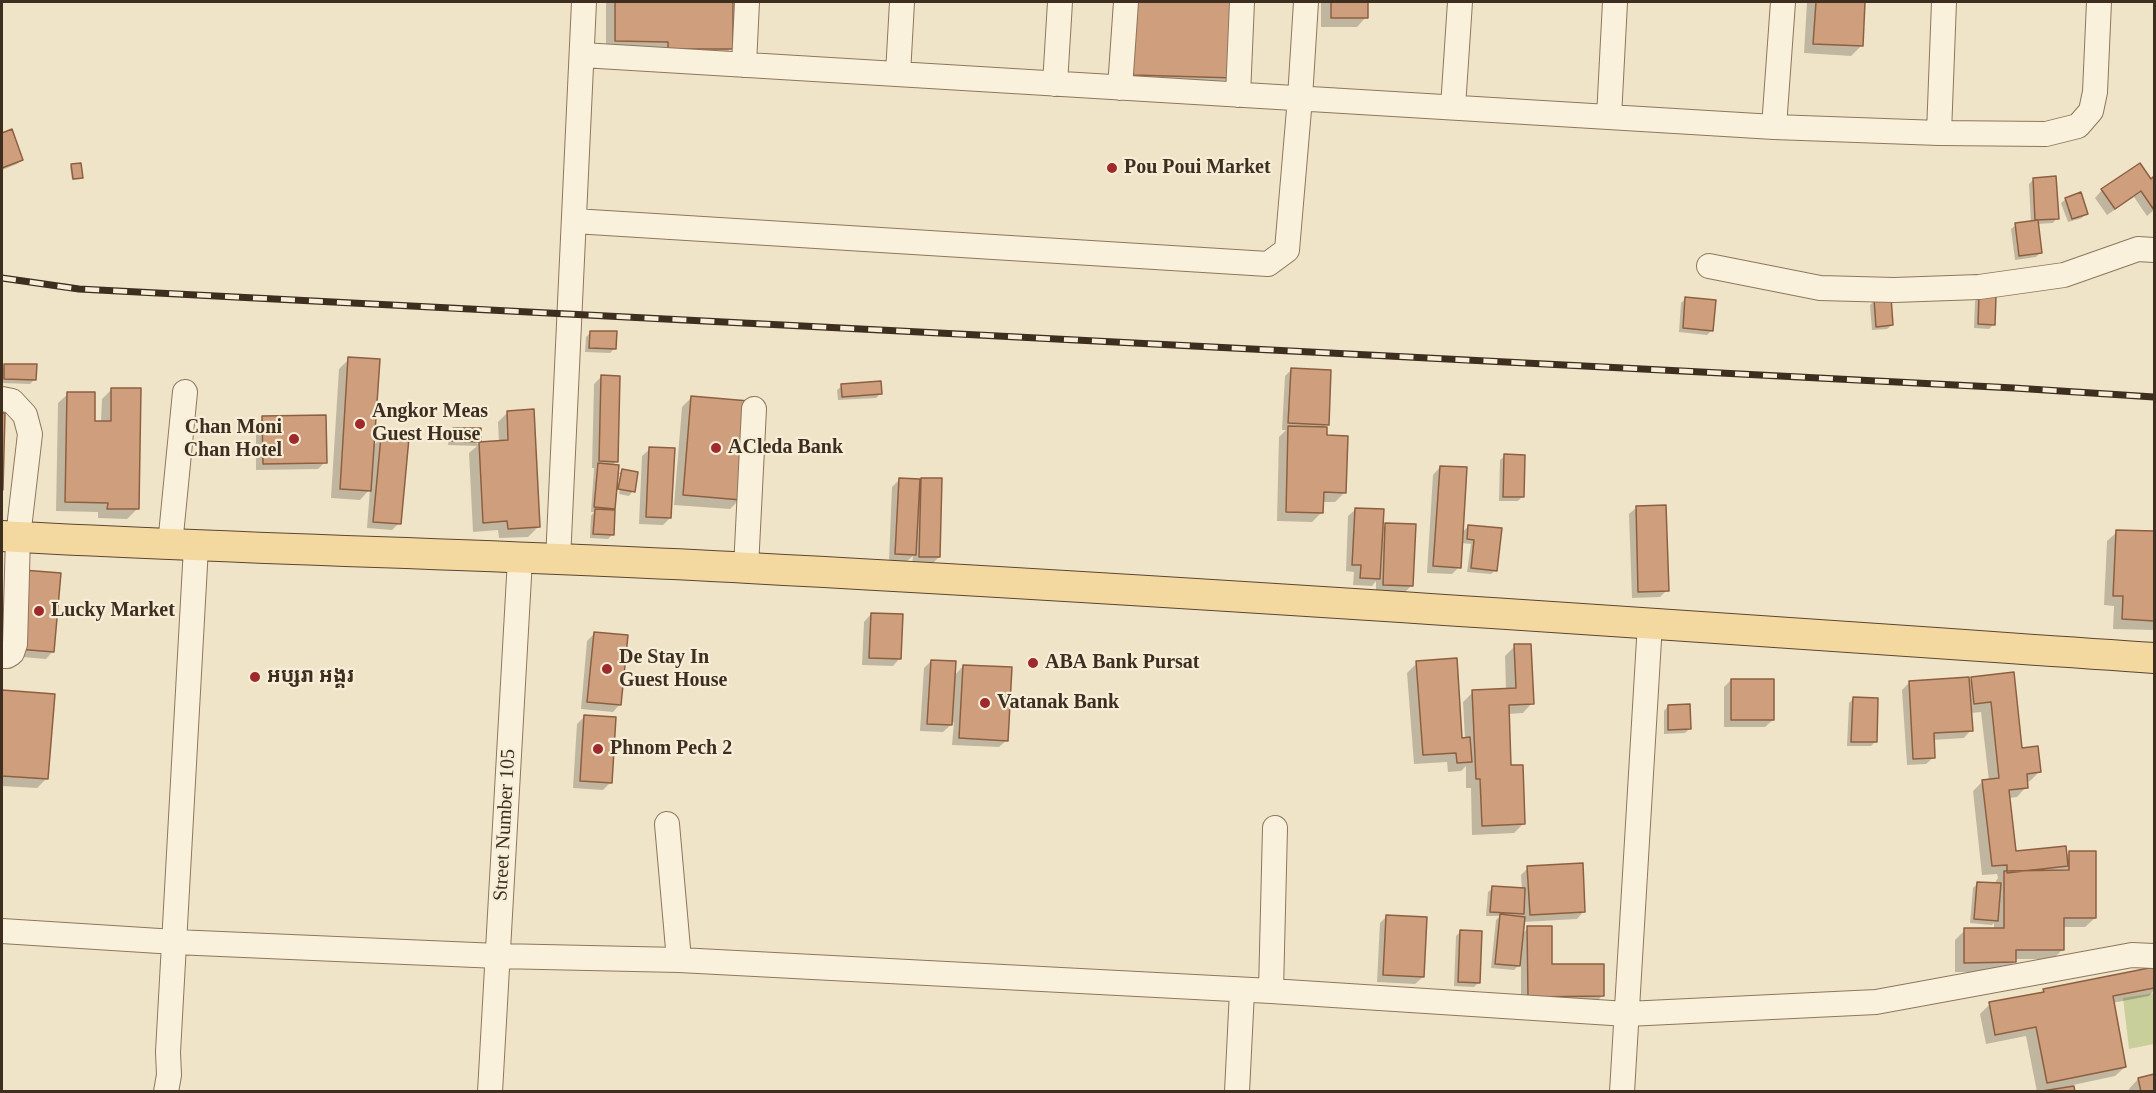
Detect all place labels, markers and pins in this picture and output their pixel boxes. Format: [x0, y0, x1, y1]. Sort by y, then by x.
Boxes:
place label: Pou Poui Market [1124, 156, 1271, 180]
marker: Pou Poui Market [1105, 161, 1119, 175]
place label: Angkor Meas Guest House [372, 400, 488, 447]
place label: Chan Moni Chan Hotel [184, 416, 282, 463]
marker: Angkor Meas Guest House [353, 417, 367, 431]
marker: Chan Moni Chan Hotel [287, 432, 301, 446]
place label: ACleda Bank [728, 436, 843, 460]
marker: ACleda Bank [709, 441, 723, 455]
place label: Lucky Market [51, 599, 175, 623]
marker: Lucky Market [32, 604, 46, 618]
place label: De Stay In Guest House [619, 646, 727, 693]
place label: ABA Bank Pursat [1045, 651, 1199, 675]
marker: ABA Bank Pursat [1026, 656, 1040, 670]
marker: De Stay In Guest House [600, 662, 614, 676]
place label: អប្សរា អង្គរ [267, 665, 354, 689]
marker: អប្សរា អង្គរ [248, 670, 262, 684]
place label: Vatanak Bank [997, 691, 1119, 715]
marker: Vatanak Bank [978, 696, 992, 710]
place label: Phnom Pech 2 [610, 737, 732, 761]
marker: Phnom Pech 2 [591, 742, 605, 756]

